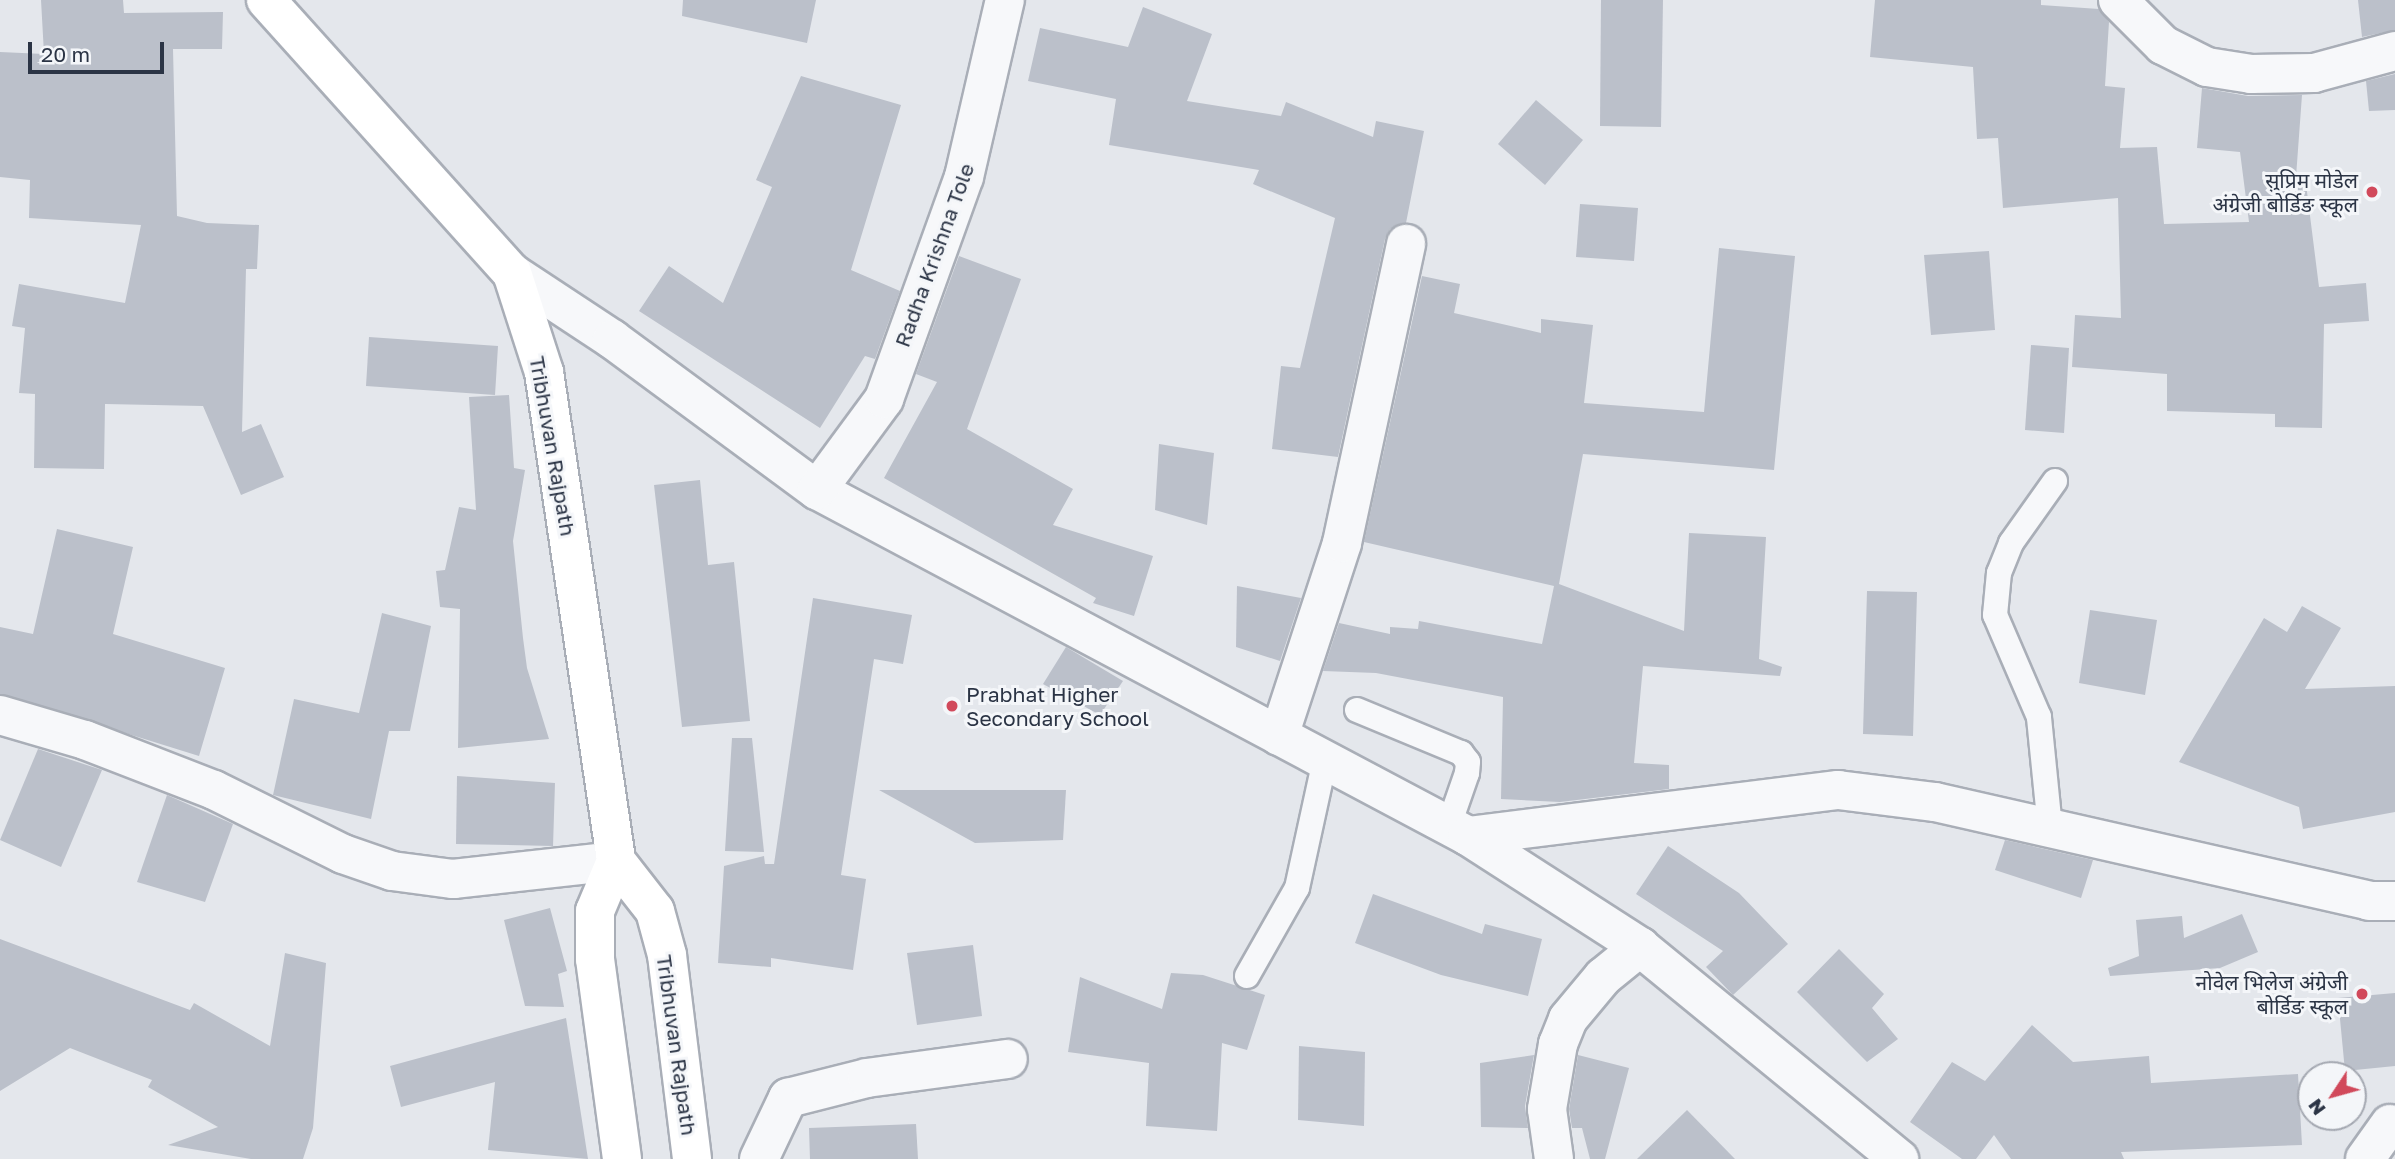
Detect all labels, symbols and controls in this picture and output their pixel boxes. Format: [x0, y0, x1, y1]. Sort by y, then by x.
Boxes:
scale bar [32, 28, 168, 72]
text: 20 m [41, 41, 90, 67]
street label: Radha Krishna Tole [889, 160, 979, 350]
place label: सुप्रिम मोडेल अंग्रेजी बोर्डिङ स्कूल [2213, 167, 2358, 217]
marker: सुप्रिम मोडेल अंग्रेजी बोर्डिङ स्कूल [2364, 184, 2380, 200]
street label: Tribhuvan Rajpath [525, 354, 581, 538]
place label: Prabhat Higher Secondary School [966, 681, 1149, 731]
marker: Prabhat Higher Secondary School [944, 698, 960, 714]
street label: Tribhuvan Rajpath [652, 953, 702, 1137]
place label: नोवेल भिलेज अंग्रेजी बोर्डिङ स्कूल [2196, 969, 2348, 1019]
marker: नोवेल भिलेज अंग्रेजी बोर्डिङ स्कूल [2354, 986, 2370, 1002]
north arrow [2297, 1061, 2367, 1131]
text: N [2303, 1095, 2330, 1120]

